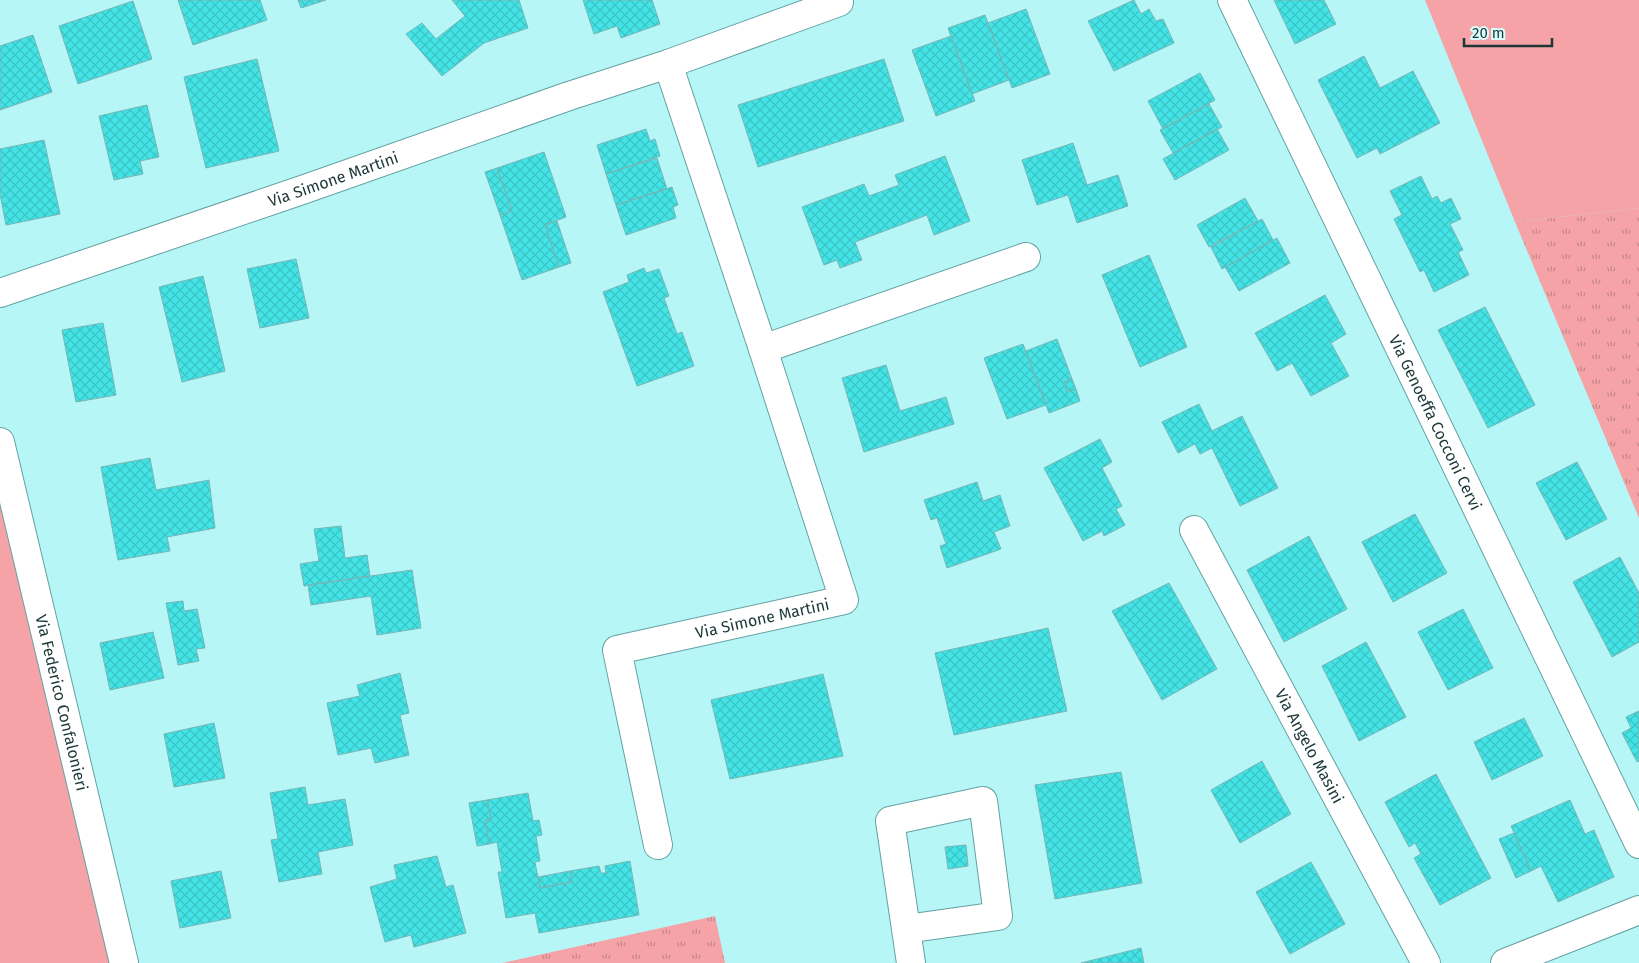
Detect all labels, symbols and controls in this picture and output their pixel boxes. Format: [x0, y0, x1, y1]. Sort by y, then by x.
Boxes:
scale bar [1464, 15, 1552, 47]
text: 20 m [1472, 24, 1505, 42]
street label: Via Simone Martini [265, 147, 401, 210]
street label: Via Genoeffa Cocconi Cervi [1385, 332, 1486, 513]
street label: Via Simone Martini [693, 594, 831, 642]
street label: Via Federico Confalonieri [32, 613, 92, 793]
street label: Via Angelo Masini [1271, 686, 1348, 806]

